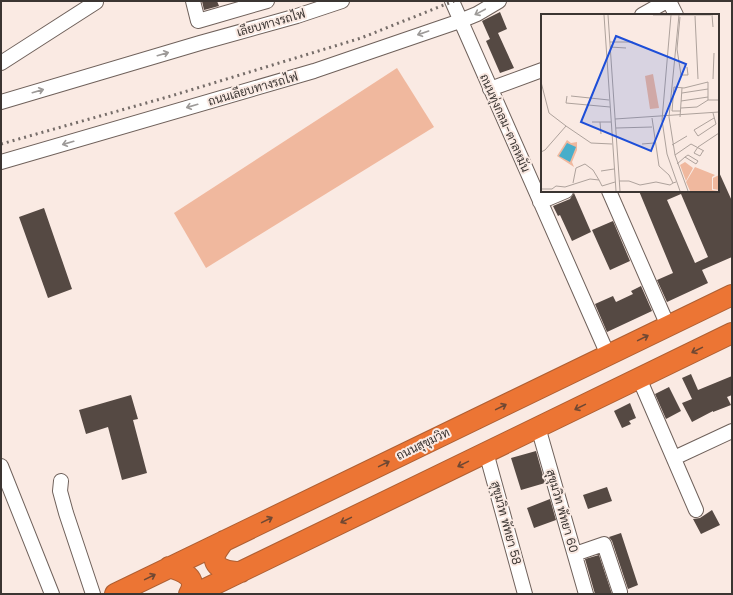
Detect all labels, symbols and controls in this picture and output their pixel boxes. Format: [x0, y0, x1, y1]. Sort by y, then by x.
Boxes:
street label: เลียบทางรถไฟ [235, 5, 307, 40]
one-way arrow [474, 8, 486, 16]
inset map [541, 14, 719, 192]
one-way arrow [418, 30, 430, 38]
one-way arrow [156, 50, 169, 57]
street label: ถนนเลียบทางรถไฟ [206, 68, 300, 109]
street label: ถนนทุ่งกลม-ตาลหมัน [475, 71, 535, 175]
one-way arrow [32, 87, 45, 94]
one-way arrow [186, 103, 199, 110]
one-way arrow [61, 140, 74, 147]
one-way arrow [637, 334, 649, 341]
one-way arrow [691, 347, 703, 354]
one-way arrow [494, 403, 506, 410]
one-way arrow [574, 404, 586, 411]
street label: ถนนสุขุมวิท [393, 423, 453, 465]
one-way arrow [377, 460, 389, 467]
one-way arrow [457, 460, 469, 468]
street label: สุขุมวิท พัทยา 60 [541, 467, 583, 555]
street label: สุขุมวิท พัทยา 58 [486, 479, 526, 567]
one-way arrow [260, 516, 272, 523]
one-way arrow [340, 517, 352, 524]
one-way arrow [143, 573, 155, 580]

